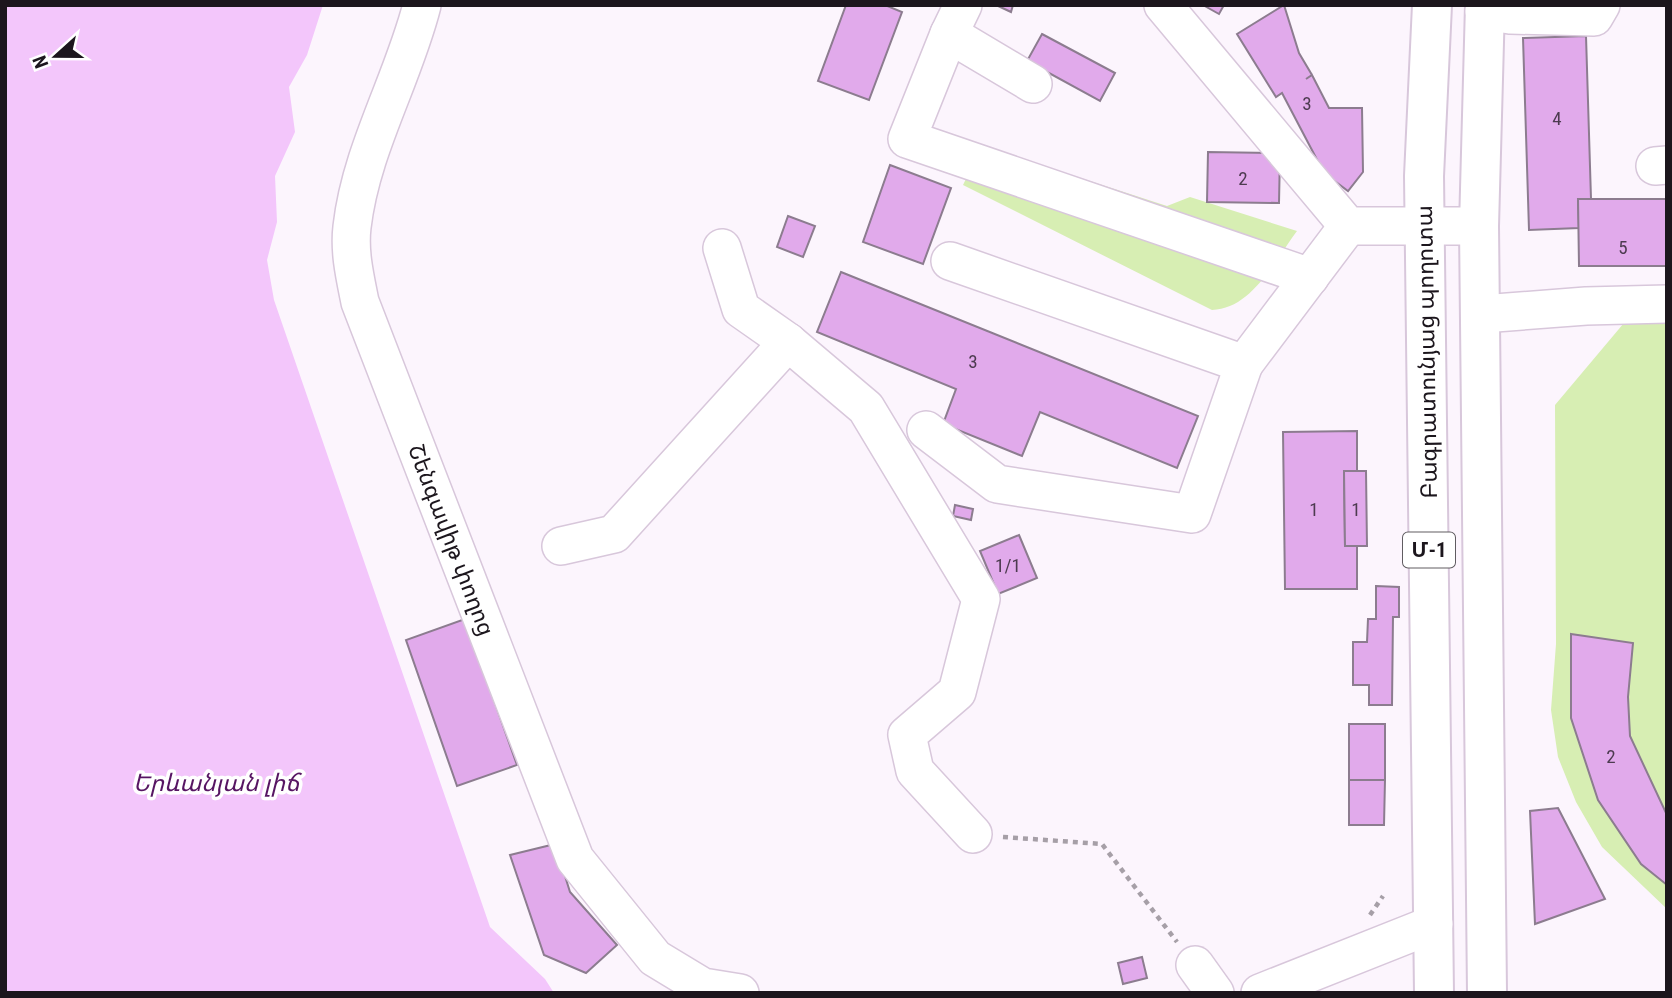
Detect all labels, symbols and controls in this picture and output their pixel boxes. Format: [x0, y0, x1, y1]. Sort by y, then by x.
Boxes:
north arrow [21, 21, 91, 91]
text: N [28, 52, 53, 71]
house number: 3 [1302, 92, 1312, 115]
house number: 4 [1552, 107, 1562, 130]
house number: 2 [1238, 167, 1248, 190]
street label: Բագրատունյաց պողոտա [1411, 205, 1443, 499]
house number: 5 [1618, 236, 1628, 259]
house number: 3 [968, 350, 978, 373]
street label: Շենգավիթ փողոց [402, 440, 500, 640]
house number: 1 [1309, 498, 1319, 521]
house number: 1 [1351, 498, 1361, 521]
road number: Մ-1 [1403, 532, 1455, 568]
house number: 1/1 [995, 554, 1021, 577]
house number: 2 [1606, 745, 1616, 768]
water label: Երևանյան լիճ [133, 769, 302, 797]

